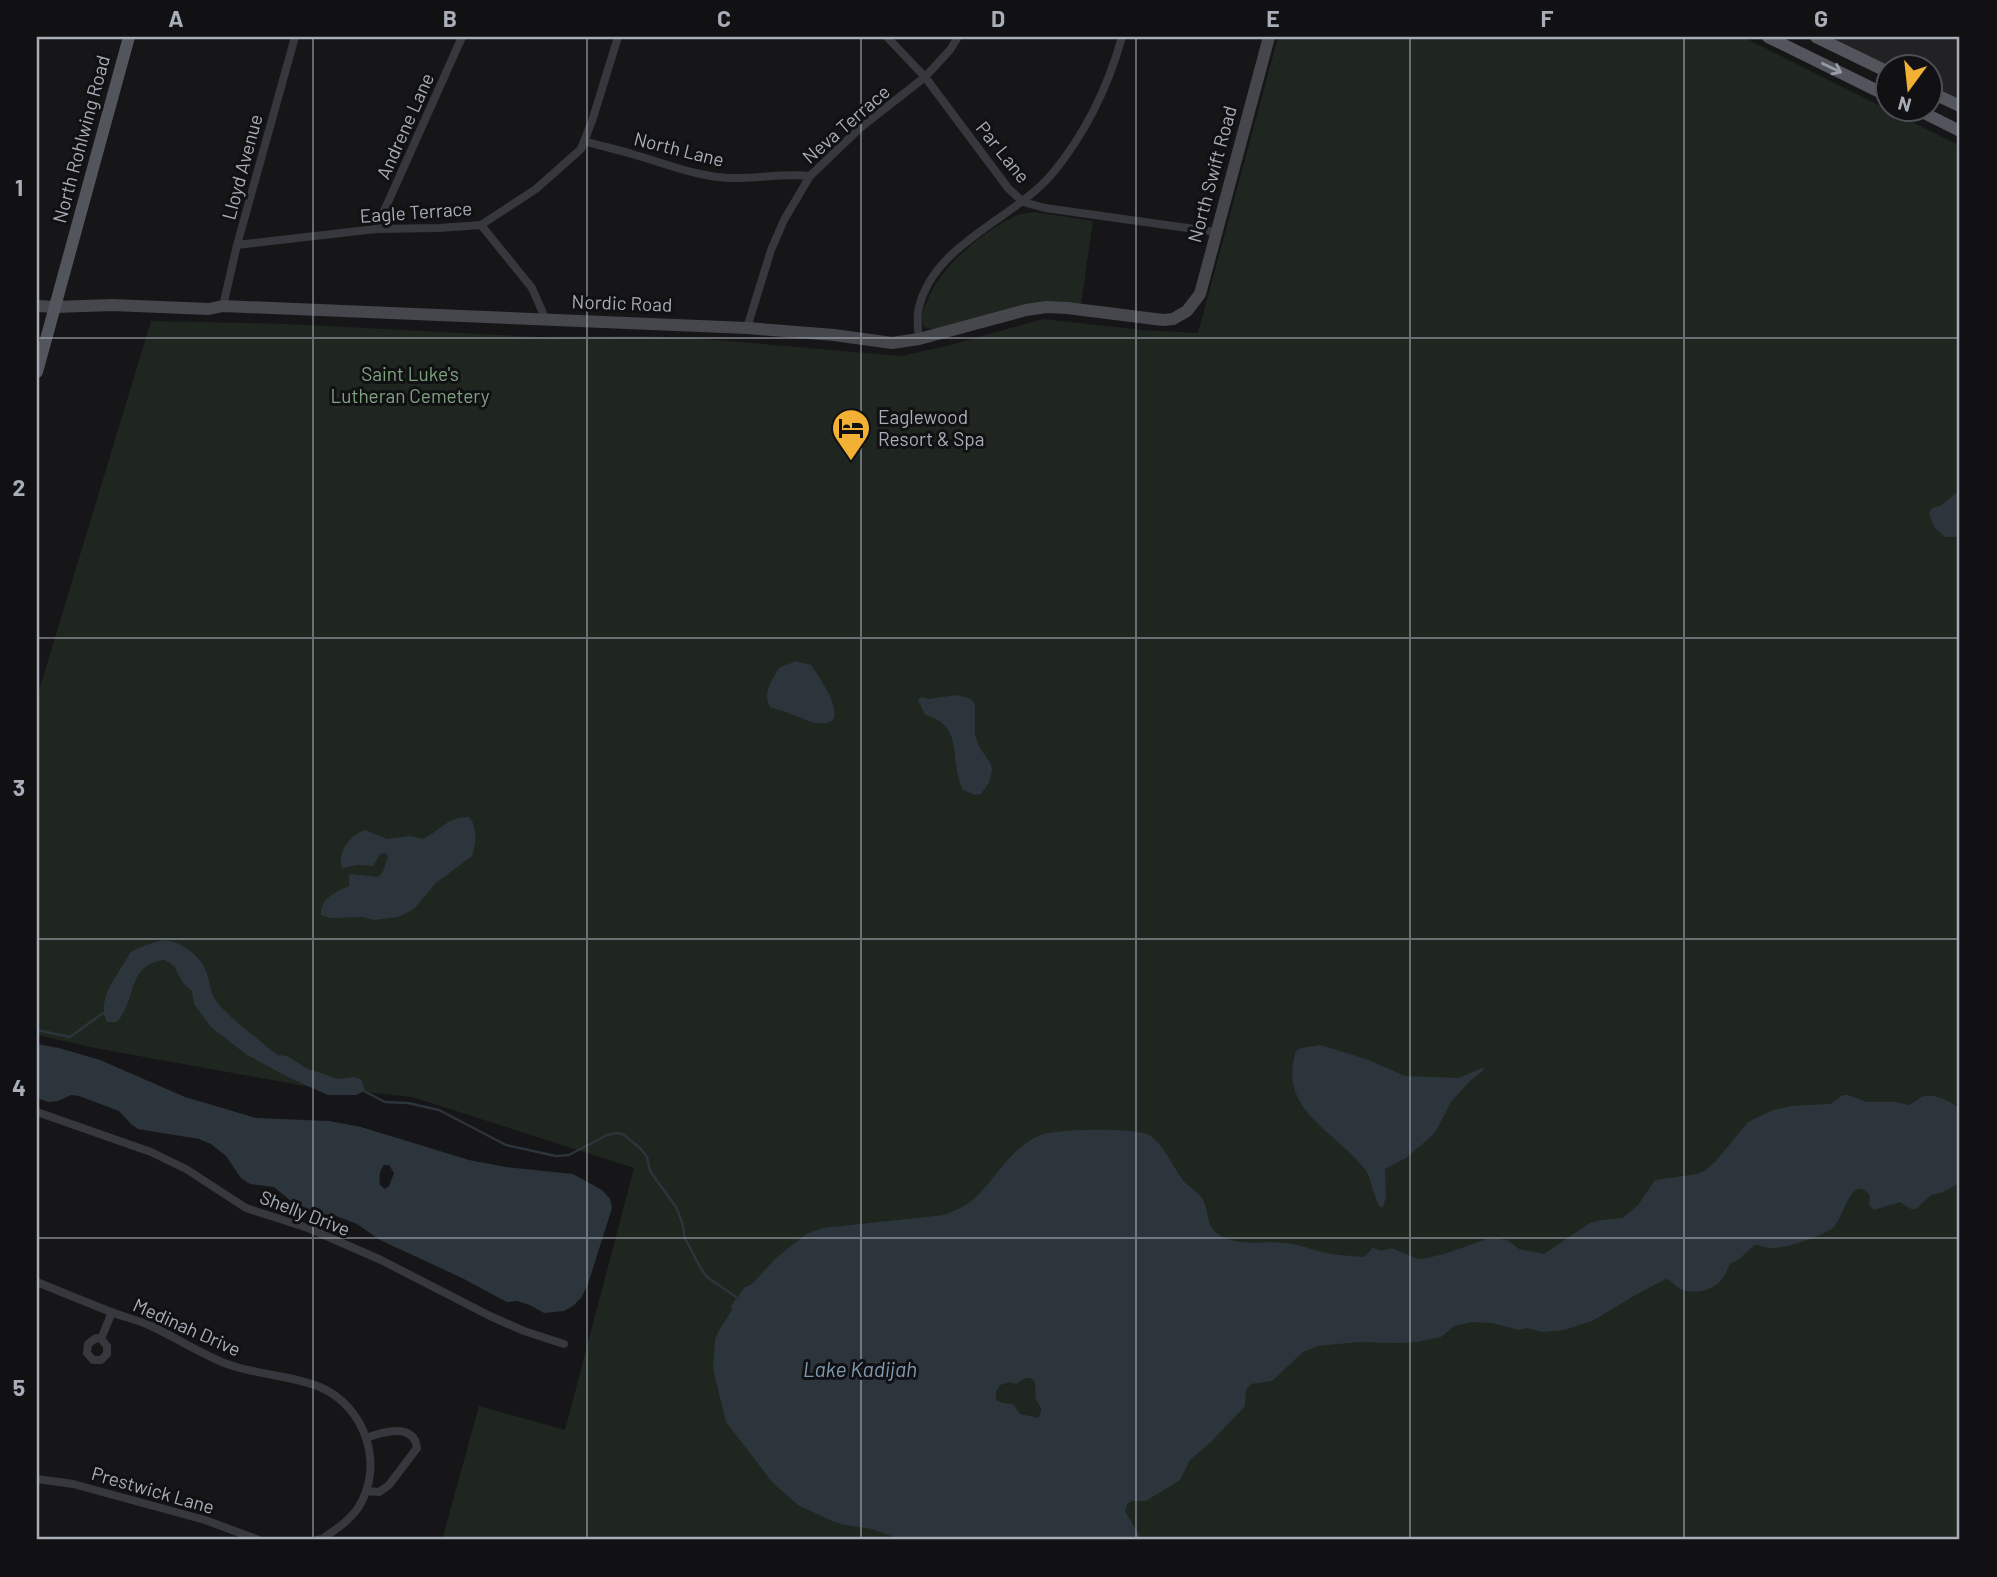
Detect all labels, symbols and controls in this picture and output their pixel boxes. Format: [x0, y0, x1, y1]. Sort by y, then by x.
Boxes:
text: A [168, 4, 184, 32]
text: B [443, 4, 457, 32]
text: C [717, 4, 731, 32]
text: D [991, 4, 1005, 32]
text: E [1266, 4, 1280, 32]
text: F [1541, 4, 1554, 32]
text: G [1814, 4, 1828, 32]
north arrow [1874, 52, 1944, 122]
street label: North Rohlwing Road [47, 53, 114, 225]
one-way arrow [1821, 62, 1842, 75]
street label: Andrene Lane [371, 69, 438, 182]
street label: Neva Terrace [797, 79, 894, 168]
text: N [1895, 92, 1914, 118]
street label: North Swift Road [1182, 103, 1241, 245]
street label: Lloyd Avenue [216, 112, 267, 222]
street label: Par Lane [972, 116, 1035, 187]
street label: North Lane [632, 126, 727, 171]
text: 1 [15, 173, 23, 201]
street label: Eagle Terrace [359, 196, 473, 227]
street label: Nordic Road [571, 289, 673, 316]
park label: Saint Luke's Lutheran Cemetery [331, 362, 490, 407]
place label: Eaglewood Resort & Spa [878, 405, 985, 450]
hotel icon: Eaglewood Resort & Spa [830, 407, 872, 462]
text: 2 [13, 473, 25, 501]
text: 3 [13, 773, 25, 801]
text: 4 [12, 1073, 26, 1101]
street label: Shelly Drive [257, 1185, 354, 1240]
street label: Medinah Drive [130, 1293, 245, 1360]
water label: Lake Kadijah [803, 1356, 917, 1381]
text: 5 [13, 1373, 25, 1401]
street label: Prestwick Lane [89, 1461, 217, 1518]

